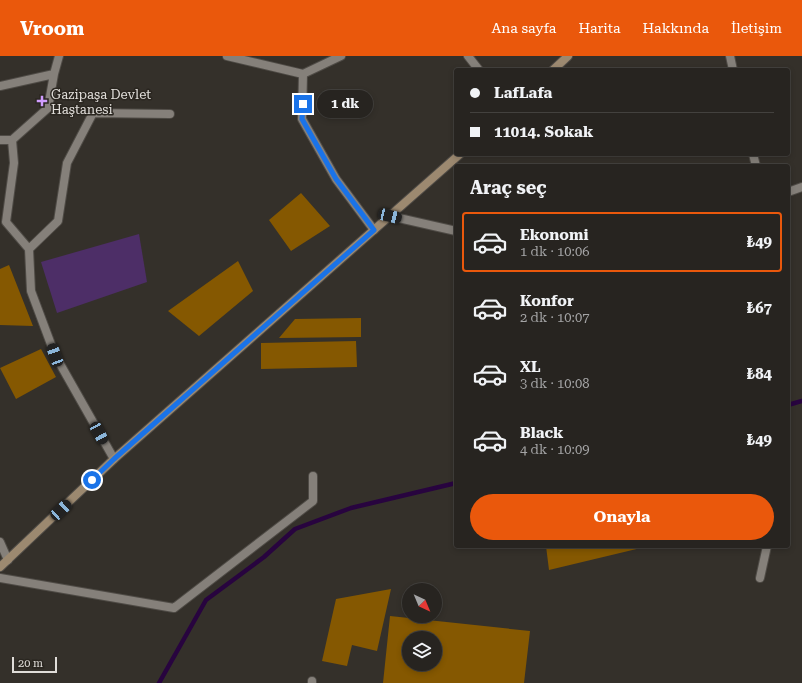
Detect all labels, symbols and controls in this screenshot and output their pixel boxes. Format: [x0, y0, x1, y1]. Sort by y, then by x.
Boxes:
text: Vroom [20, 17, 84, 40]
text: Ana sayfa [492, 20, 556, 36]
text: Harita [578, 20, 621, 36]
text: Hakkında [643, 20, 709, 36]
text: İletişim [731, 20, 782, 36]
text: LafLafa [494, 84, 552, 102]
place label: Gazipaşa Devlet Haştanesi [51, 87, 151, 117]
callout: 1 dk [317, 90, 373, 118]
marker: Gazipaşa Devlet Haştanesi [36, 95, 48, 107]
route end [294, 95, 312, 113]
text: 1 dk [331, 96, 359, 111]
text: 11014. Sokak [494, 123, 593, 141]
text: Araç seç [470, 177, 547, 198]
car [377, 207, 403, 225]
icon: car [472, 224, 508, 260]
text: Ekonomi [520, 226, 588, 244]
text: ₺49 [747, 233, 772, 251]
text: 1 dk · 10:06 [520, 244, 589, 259]
icon: car [472, 290, 508, 326]
text: Konfor [520, 292, 574, 310]
text: ₺67 [747, 299, 772, 317]
text: 2 dk · 10:07 [520, 310, 589, 325]
car [45, 342, 65, 368]
icon: car [472, 356, 508, 392]
text: XL [520, 358, 541, 376]
text: ₺84 [747, 365, 772, 383]
text: 3 dk · 10:08 [520, 376, 589, 391]
car [88, 420, 110, 446]
icon: car [472, 422, 508, 458]
text: Black [520, 424, 563, 442]
text: ₺49 [747, 431, 772, 449]
text: 4 dk · 10:09 [520, 442, 589, 457]
route start [83, 471, 101, 489]
button: Onayla [470, 494, 774, 540]
car [48, 497, 74, 523]
north arrow [402, 583, 442, 623]
map controls [402, 583, 442, 671]
button: layers [402, 631, 442, 671]
scale bar [12, 655, 57, 674]
text: 20 m [18, 657, 43, 670]

